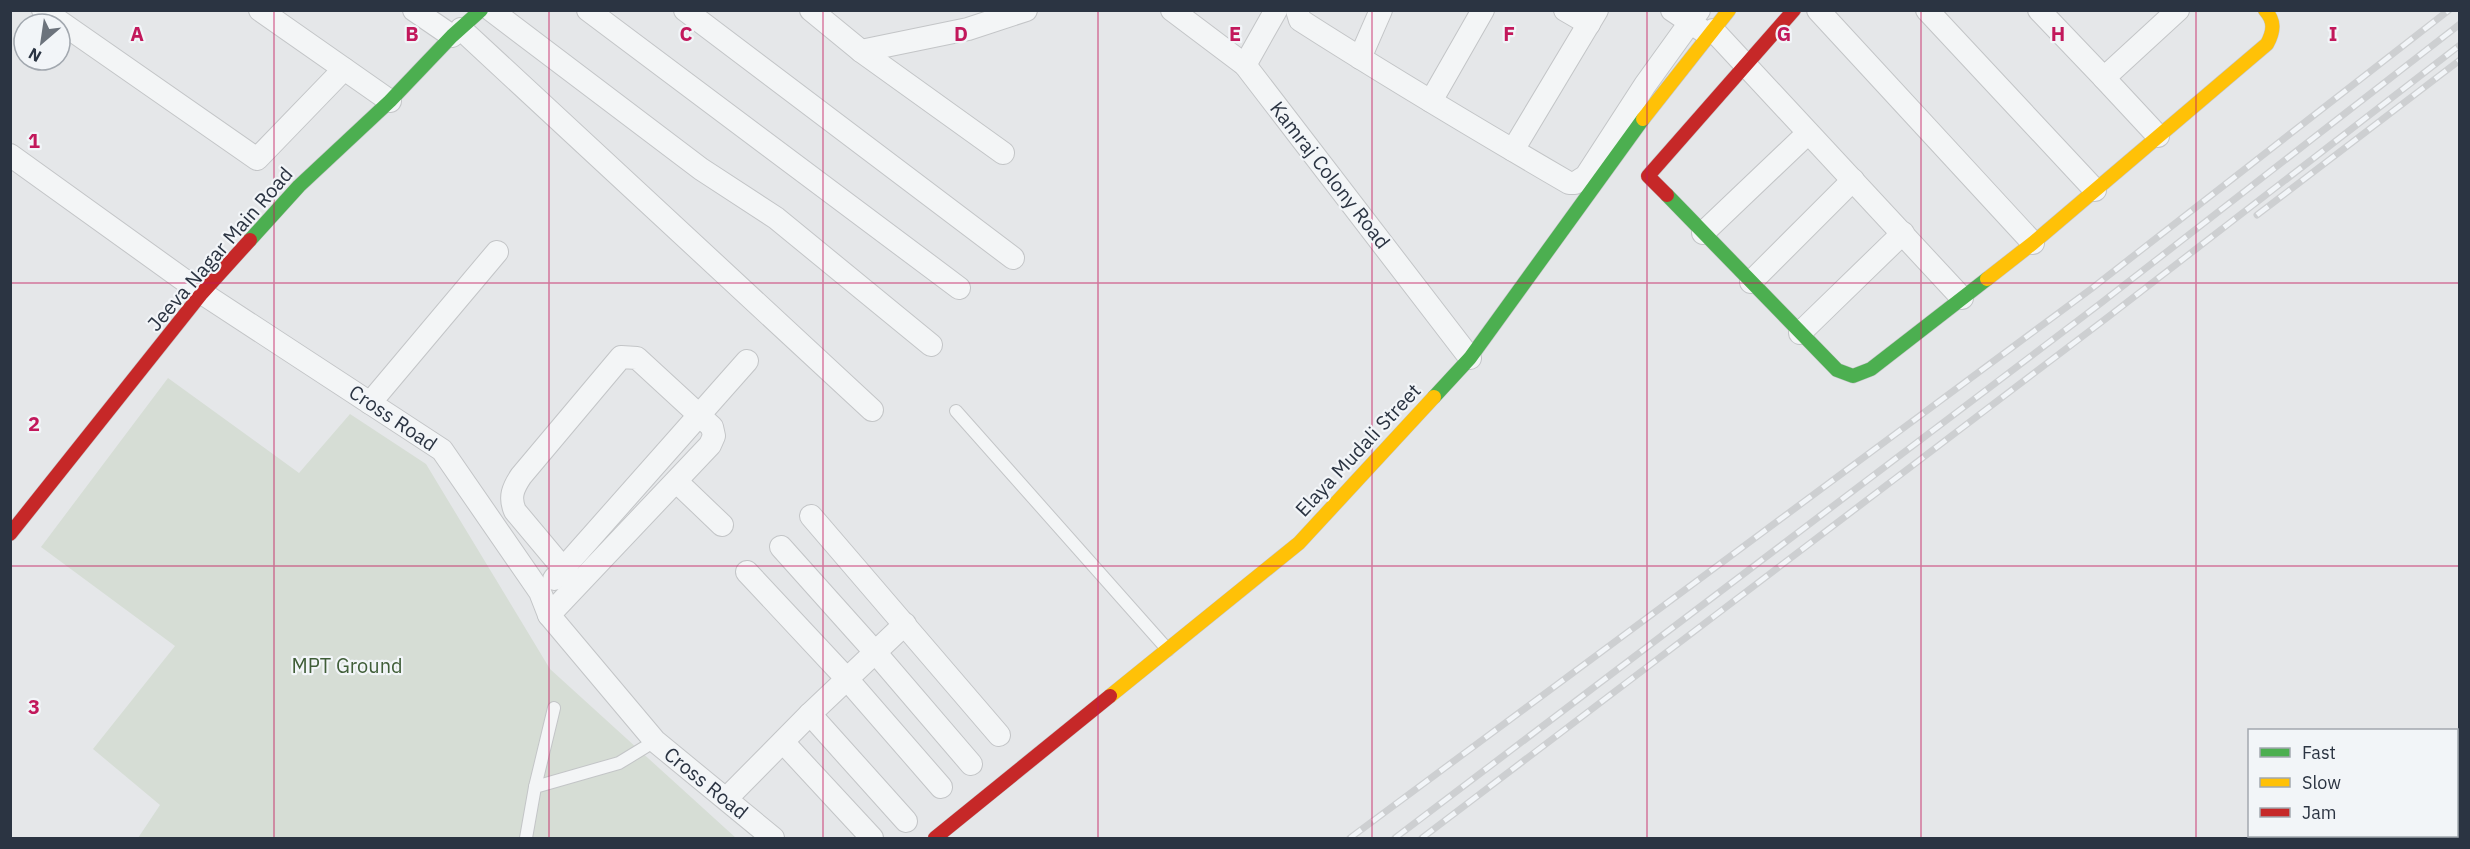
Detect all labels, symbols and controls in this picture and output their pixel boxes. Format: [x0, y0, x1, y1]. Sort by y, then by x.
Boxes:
north arrow [12, 12, 72, 72]
text: A [130, 20, 144, 47]
text: B [405, 20, 419, 47]
text: C [679, 20, 693, 47]
text: D [954, 20, 968, 47]
text: E [1229, 20, 1241, 47]
text: F [1503, 20, 1515, 47]
text: G [1777, 20, 1791, 47]
text: H [2051, 20, 2065, 47]
text: I [2329, 20, 2337, 47]
text: N [25, 44, 45, 67]
street label: Kamraj Colony Road [1264, 95, 1397, 254]
text: 1 [28, 127, 40, 154]
street label: Jeeva Nagar Main Road [141, 161, 298, 336]
street label: Elaya Mudali Street [1289, 377, 1426, 522]
street label: Cross Road [344, 378, 443, 457]
text: 2 [28, 410, 40, 437]
park label: MPT Ground [291, 652, 403, 679]
text: 3 [28, 693, 40, 720]
legend [2248, 729, 2458, 837]
street label: Cross Road [659, 740, 754, 825]
text: Fast [2302, 741, 2336, 764]
text: Slow [2302, 771, 2341, 794]
text: Jam [2302, 801, 2337, 824]

